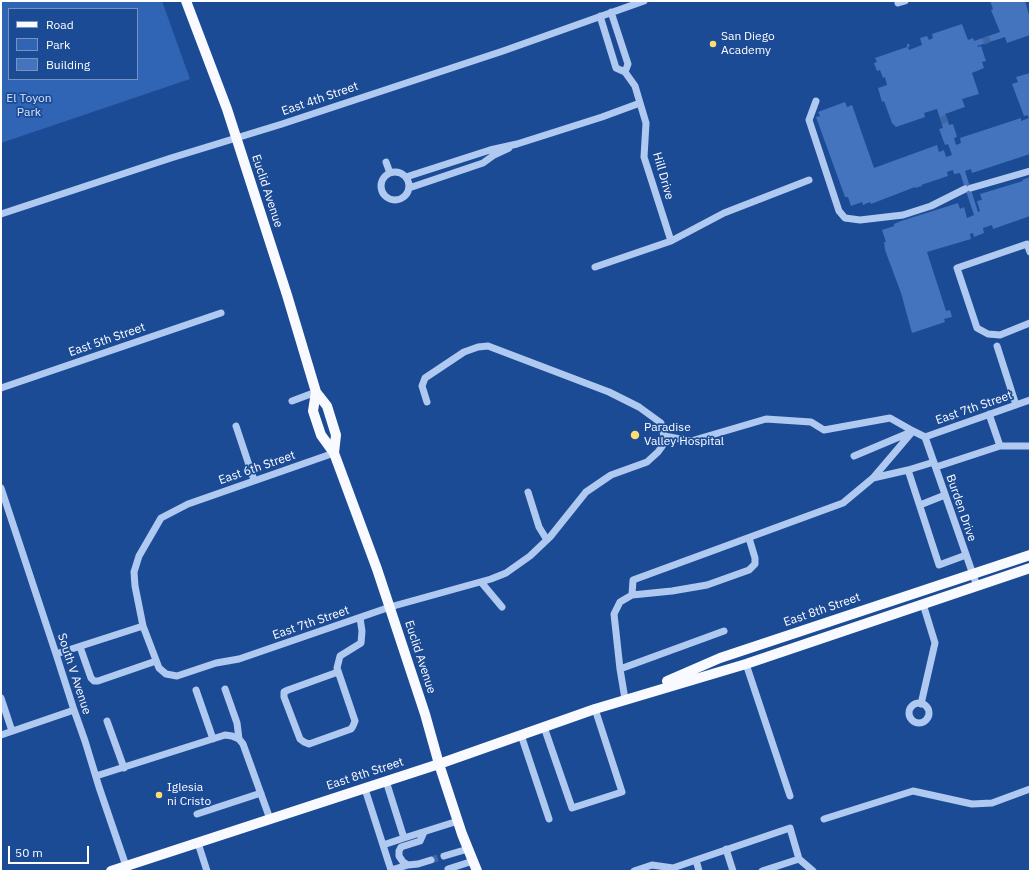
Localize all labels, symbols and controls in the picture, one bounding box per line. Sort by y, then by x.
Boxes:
legend [8,8,138,80]
text: Road [46,17,74,32]
place label: San Diego Academy [721,30,775,58]
text: Park [46,37,70,52]
marker: San Diego Academy [708,39,718,49]
text: Building [46,57,90,72]
street label: East 4th Street [280,79,360,119]
park label: El Toyon Park [6,92,52,120]
street label: Hill Drive [649,151,677,201]
street label: Euclid Avenue [248,153,286,229]
street label: East 5th Street [67,320,147,360]
street label: East 7th Street [934,388,1014,428]
place label: Paradise Valley Hospital [644,421,724,449]
marker: Paradise Valley Hospital [629,429,641,441]
street label: East 6th Street [217,448,297,488]
street label: Burden Drive [943,473,979,543]
street label: East 8th Street [782,590,862,630]
street label: East 7th Street [271,603,351,643]
street label: Euclid Avenue [401,619,439,695]
street label: South V Avenue [54,632,94,716]
street label: East 8th Street [325,755,405,793]
place label: Iglesia ni Cristo [167,781,211,809]
marker: Iglesia ni Cristo [154,790,164,800]
scale bar [10,838,91,864]
text: 50 m [15,845,43,860]

